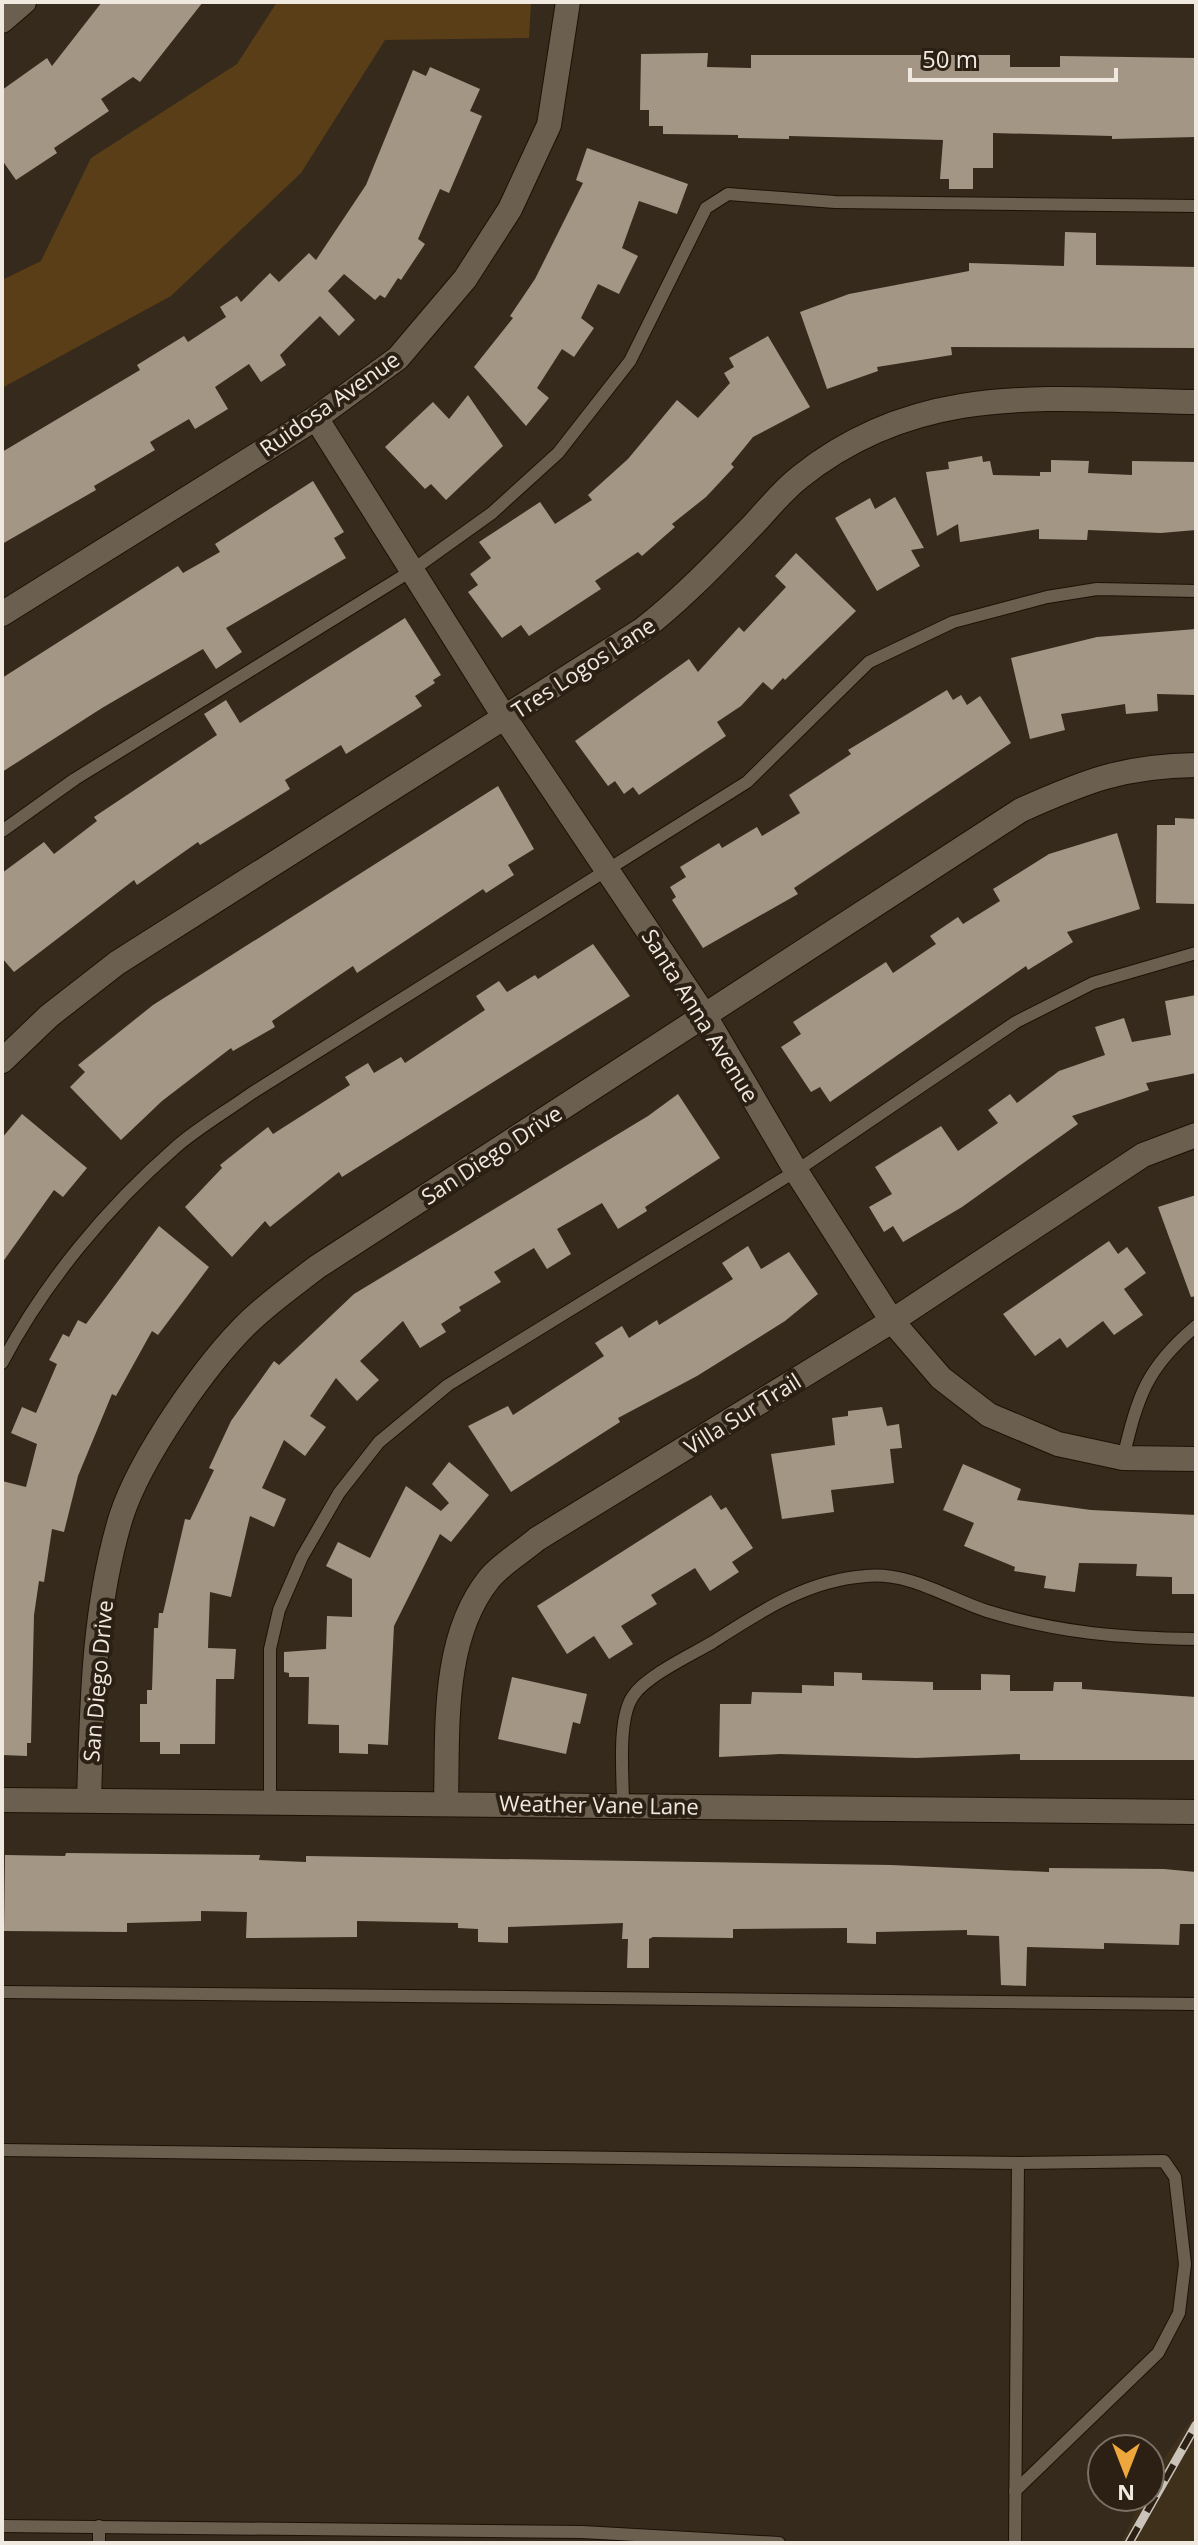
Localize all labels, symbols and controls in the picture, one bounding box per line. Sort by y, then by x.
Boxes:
scale bar [910,32,1116,82]
text: 50 m [922,42,978,75]
street label: Ruidosa Avenue [253,344,405,462]
street label: Tres Logos Lane [506,609,660,725]
street label: Santa Anna Avenue [636,923,766,1107]
street label: San Diego Drive [415,1097,567,1211]
street label: Villa Sur Trail [678,1365,806,1461]
street label: San Diego Drive [75,1599,119,1763]
street label: Weather Vane Lane [499,1787,699,1821]
north arrow [1086,2433,1166,2513]
text: N [1117,2479,1135,2509]

